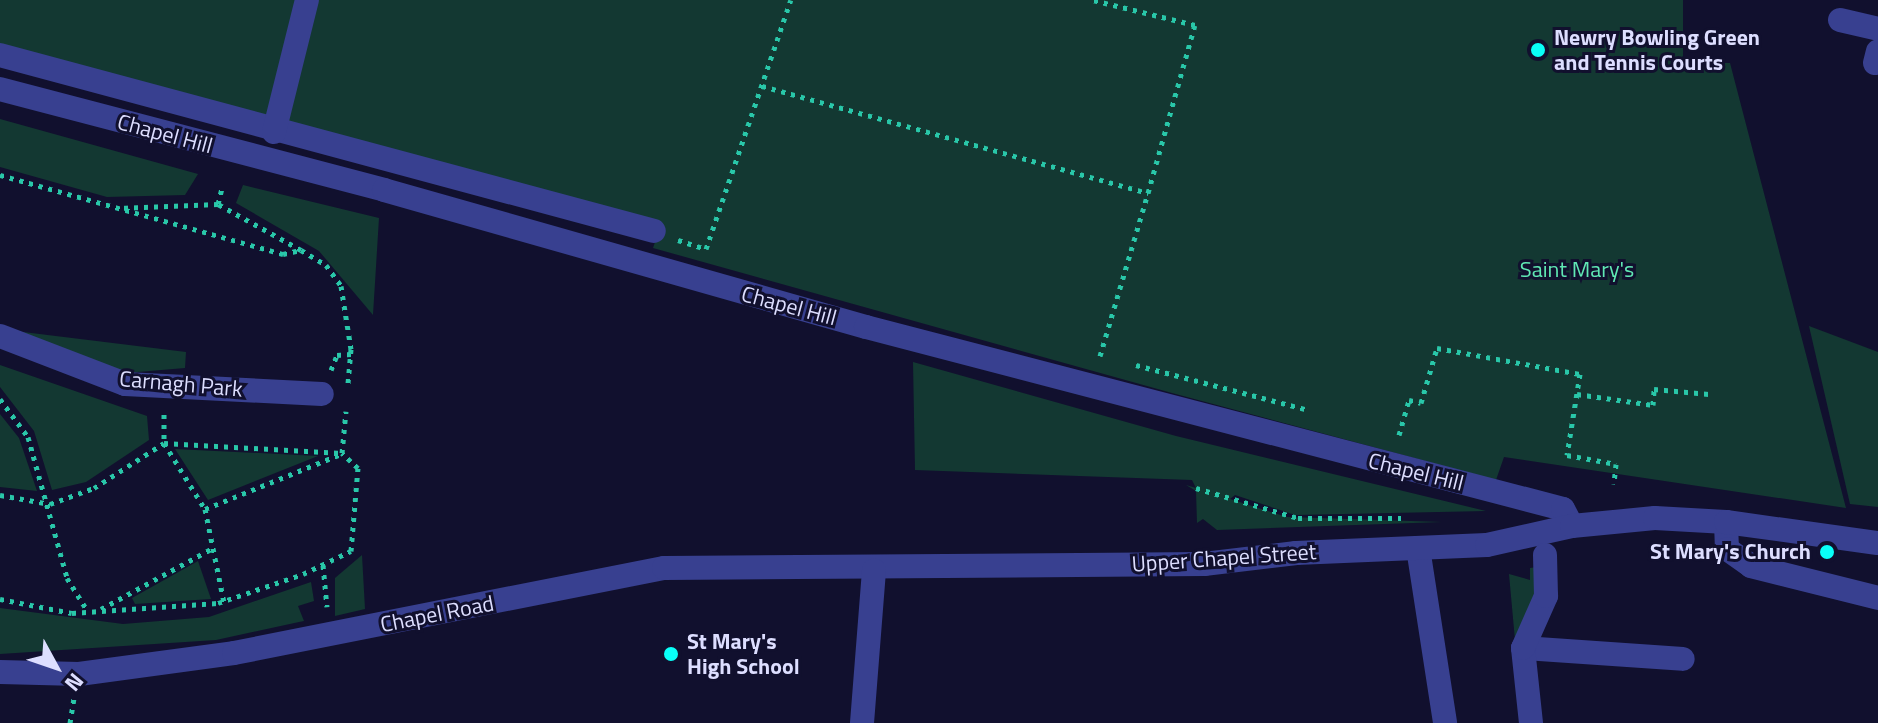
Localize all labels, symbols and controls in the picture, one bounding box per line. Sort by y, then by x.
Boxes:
place label: Newry Bowling Green and Tennis Courts [1554,24,1760,76]
marker: Newry Bowling Green and Tennis Courts [1529,41,1547,59]
street label: Chapel Hill [115,109,215,159]
park label: Saint Mary's [1520,257,1634,283]
street label: Chapel Hill [739,281,839,331]
street label: Carnagh Park [118,365,244,403]
street label: Chapel Hill [1366,447,1466,497]
street label: Upper Chapel Street [1131,538,1317,578]
place label: St Mary's Church [1650,539,1811,565]
marker: St Mary's Church [1818,543,1836,561]
street label: Chapel Road [378,590,496,638]
north arrow [16,627,96,707]
place label: St Mary's High School [687,628,800,680]
marker: St Mary's High School [662,645,680,663]
text: N [56,666,92,699]

